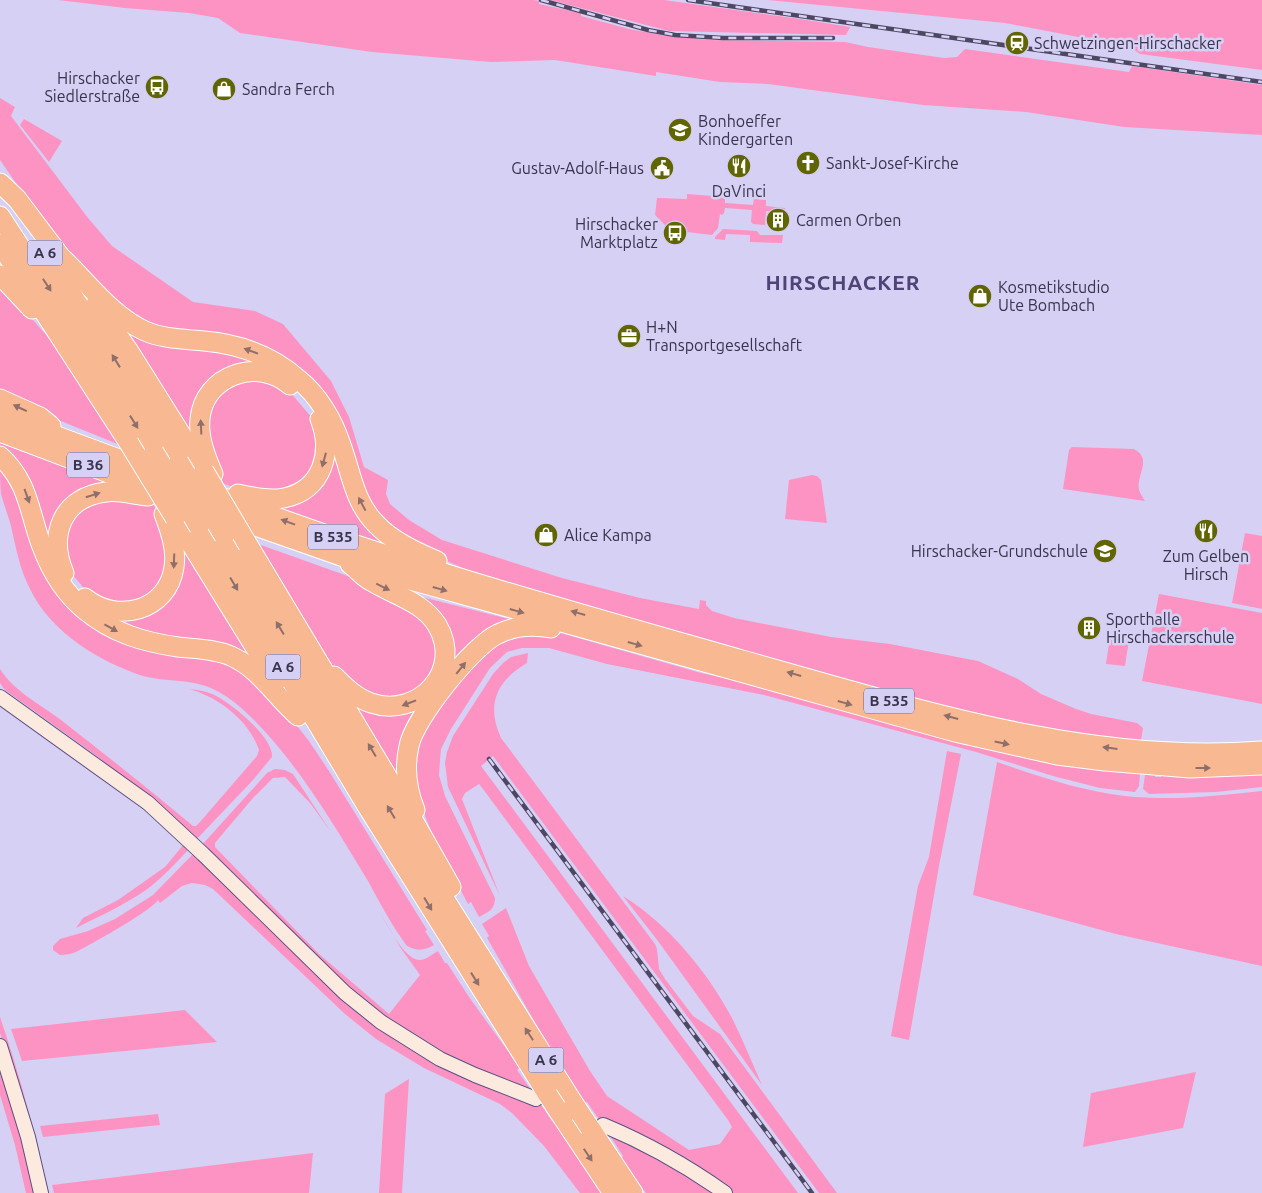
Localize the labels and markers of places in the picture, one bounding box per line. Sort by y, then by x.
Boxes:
station icon: Schwetzingen-Hirschacker [1004,30,1030,56]
place label: Schwetzingen-Hirschacker [1034,34,1222,52]
place label: Hirschacker Siedlerstraße [44,69,140,105]
bus stop icon: Hirschacker Siedlerstraße [144,74,170,100]
shop icon: Sandra Ferch [211,76,237,102]
place label: Sandra Ferch [242,80,335,98]
place label: Bonhoeffer Kindergarten [698,112,793,148]
school or university icon: Bonhoeffer Kindergarten [667,117,693,143]
church icon: Sankt-Josef-Kirche [795,150,821,176]
restaurant icon: DaVinci [726,153,752,179]
place label: Sankt-Josef-Kirche [826,154,959,172]
public building icon: Gustav-Adolf-Haus [649,155,675,181]
place label: Gustav-Adolf-Haus [511,159,644,177]
place label: DaVinci [712,182,766,200]
building icon: Carmen Orben [765,207,791,233]
place label: Carmen Orben [796,211,901,229]
place label: Hirschacker Marktplatz [575,215,658,251]
bus stop icon: Hirschacker Marktplatz [662,220,688,246]
place label: Kosmetikstudio Ute Bombach [998,278,1110,314]
shop icon: Kosmetikstudio Ute Bombach [967,283,993,309]
place label: H+N Transportgesellschaft [646,318,803,354]
office icon: H+N Transportgesellschaft [616,323,642,349]
restaurant icon: Zum Gelben Hirsch [1193,518,1219,544]
shop icon: Alice Kampa [533,522,559,548]
place label: Alice Kampa [564,526,652,544]
school or university icon: Hirschacker-Grundschule [1092,538,1118,564]
place label: Hirschacker-Grundschule [911,542,1088,560]
place label: Zum Gelben Hirsch [1163,547,1249,583]
place label: Sporthalle Hirschackerschule [1106,610,1235,646]
building icon: Sporthalle Hirschackerschule [1076,615,1102,641]

